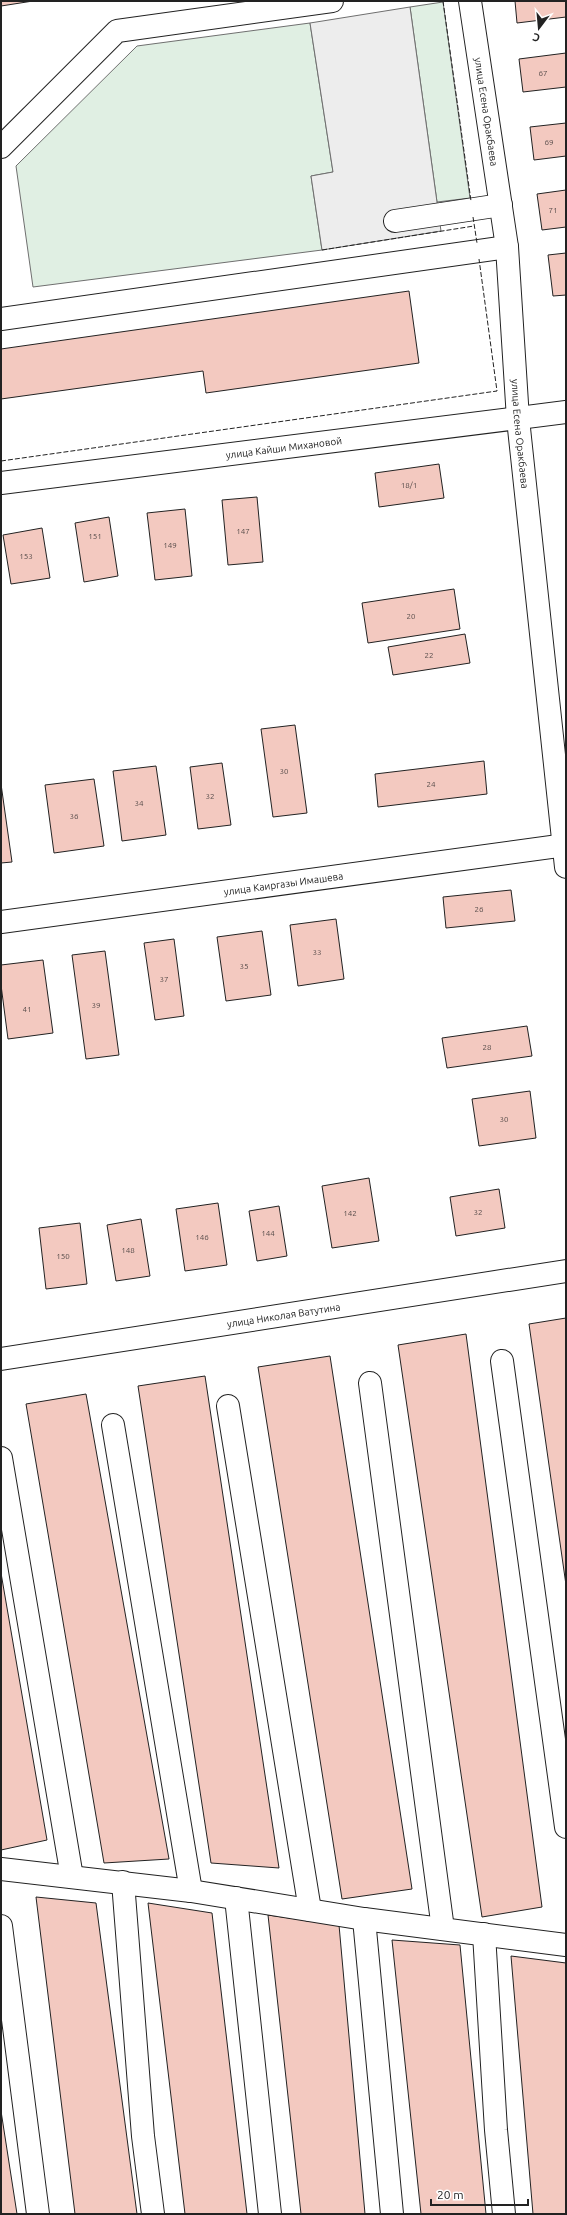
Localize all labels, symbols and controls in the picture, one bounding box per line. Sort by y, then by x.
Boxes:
north arrow [519,8,559,48]
text: С [531,31,541,44]
street label: улица Есена Оракбаева [473,57,500,167]
house number: 67 [538,69,548,78]
house number: 69 [544,138,554,147]
house number: 71 [548,206,558,215]
street label: улица Есена Оракбаева [510,379,531,489]
street label: улица Кайши Михановой [225,435,343,460]
house number: 18/1 [401,481,417,490]
house number: 147 [236,527,250,536]
house number: 151 [88,532,102,541]
house number: 149 [163,541,177,550]
house number: 153 [19,552,33,561]
house number: 20 [406,612,416,621]
house number: 22 [424,651,434,660]
house number: 30 [279,767,289,776]
house number: 24 [426,780,436,789]
house number: 32 [205,792,215,801]
house number: 34 [134,799,144,808]
house number: 36 [69,812,79,821]
street label: улица Каиргазы Имашева [223,870,344,897]
house number: 26 [474,905,484,914]
house number: 33 [312,948,322,957]
house number: 35 [239,962,249,971]
house number: 37 [159,975,169,984]
house number: 39 [91,1001,101,1010]
house number: 41 [22,1005,32,1014]
house number: 28 [482,1043,492,1052]
house number: 30 [499,1115,509,1124]
house number: 32 [473,1208,483,1217]
house number: 142 [343,1209,357,1218]
house number: 144 [261,1229,275,1238]
house number: 146 [195,1233,209,1242]
house number: 148 [121,1246,135,1255]
house number: 150 [56,1252,70,1261]
street label: улица Николая Ватутина [226,1301,341,1329]
scale bar [431,2181,528,2207]
text: 20 m [437,2188,464,2201]

